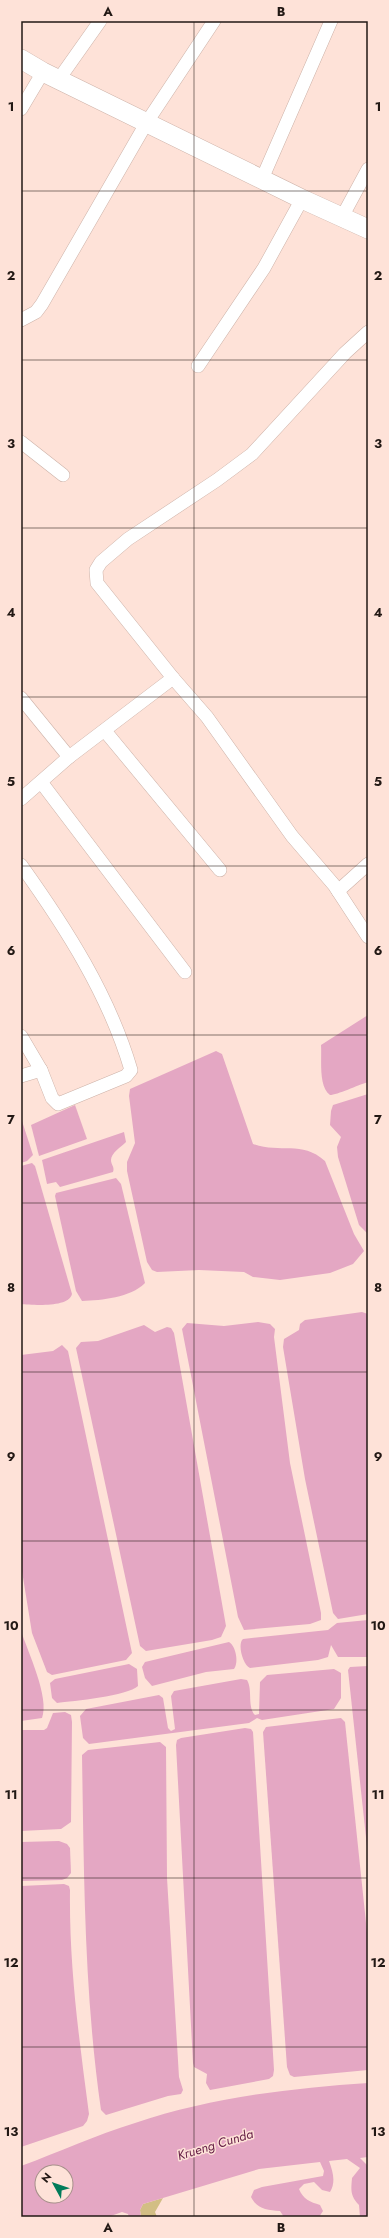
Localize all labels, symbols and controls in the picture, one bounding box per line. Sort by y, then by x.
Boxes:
text: A [102,2,113,21]
text: B [277,2,286,21]
text: 1 [8,97,14,116]
text: 1 [375,97,381,116]
text: 2 [7,266,15,285]
text: 2 [374,266,382,285]
text: 3 [7,434,15,453]
text: 3 [374,434,382,453]
text: 4 [6,603,16,622]
text: 4 [373,603,383,622]
text: 5 [7,772,15,791]
text: 5 [374,772,382,791]
text: 6 [7,941,16,960]
text: 6 [374,941,383,960]
text: 7 [7,1110,15,1129]
text: 7 [374,1110,382,1129]
text: 8 [7,1278,15,1297]
text: 8 [374,1278,382,1297]
text: 9 [7,1447,16,1466]
text: 9 [374,1447,383,1466]
text: 10 [3,1616,19,1635]
text: 10 [370,1616,386,1635]
text: 11 [4,1785,18,1804]
text: 11 [371,1785,385,1804]
text: 12 [3,1953,19,1972]
text: 12 [370,1953,386,1972]
text: 13 [4,2122,18,2141]
text: 13 [371,2122,385,2141]
water label: Krueng Cunda [175,2124,255,2165]
north arrow [34,2164,74,2204]
text: N [37,2169,55,2186]
text: A [102,2218,113,2237]
text: B [277,2218,286,2237]

